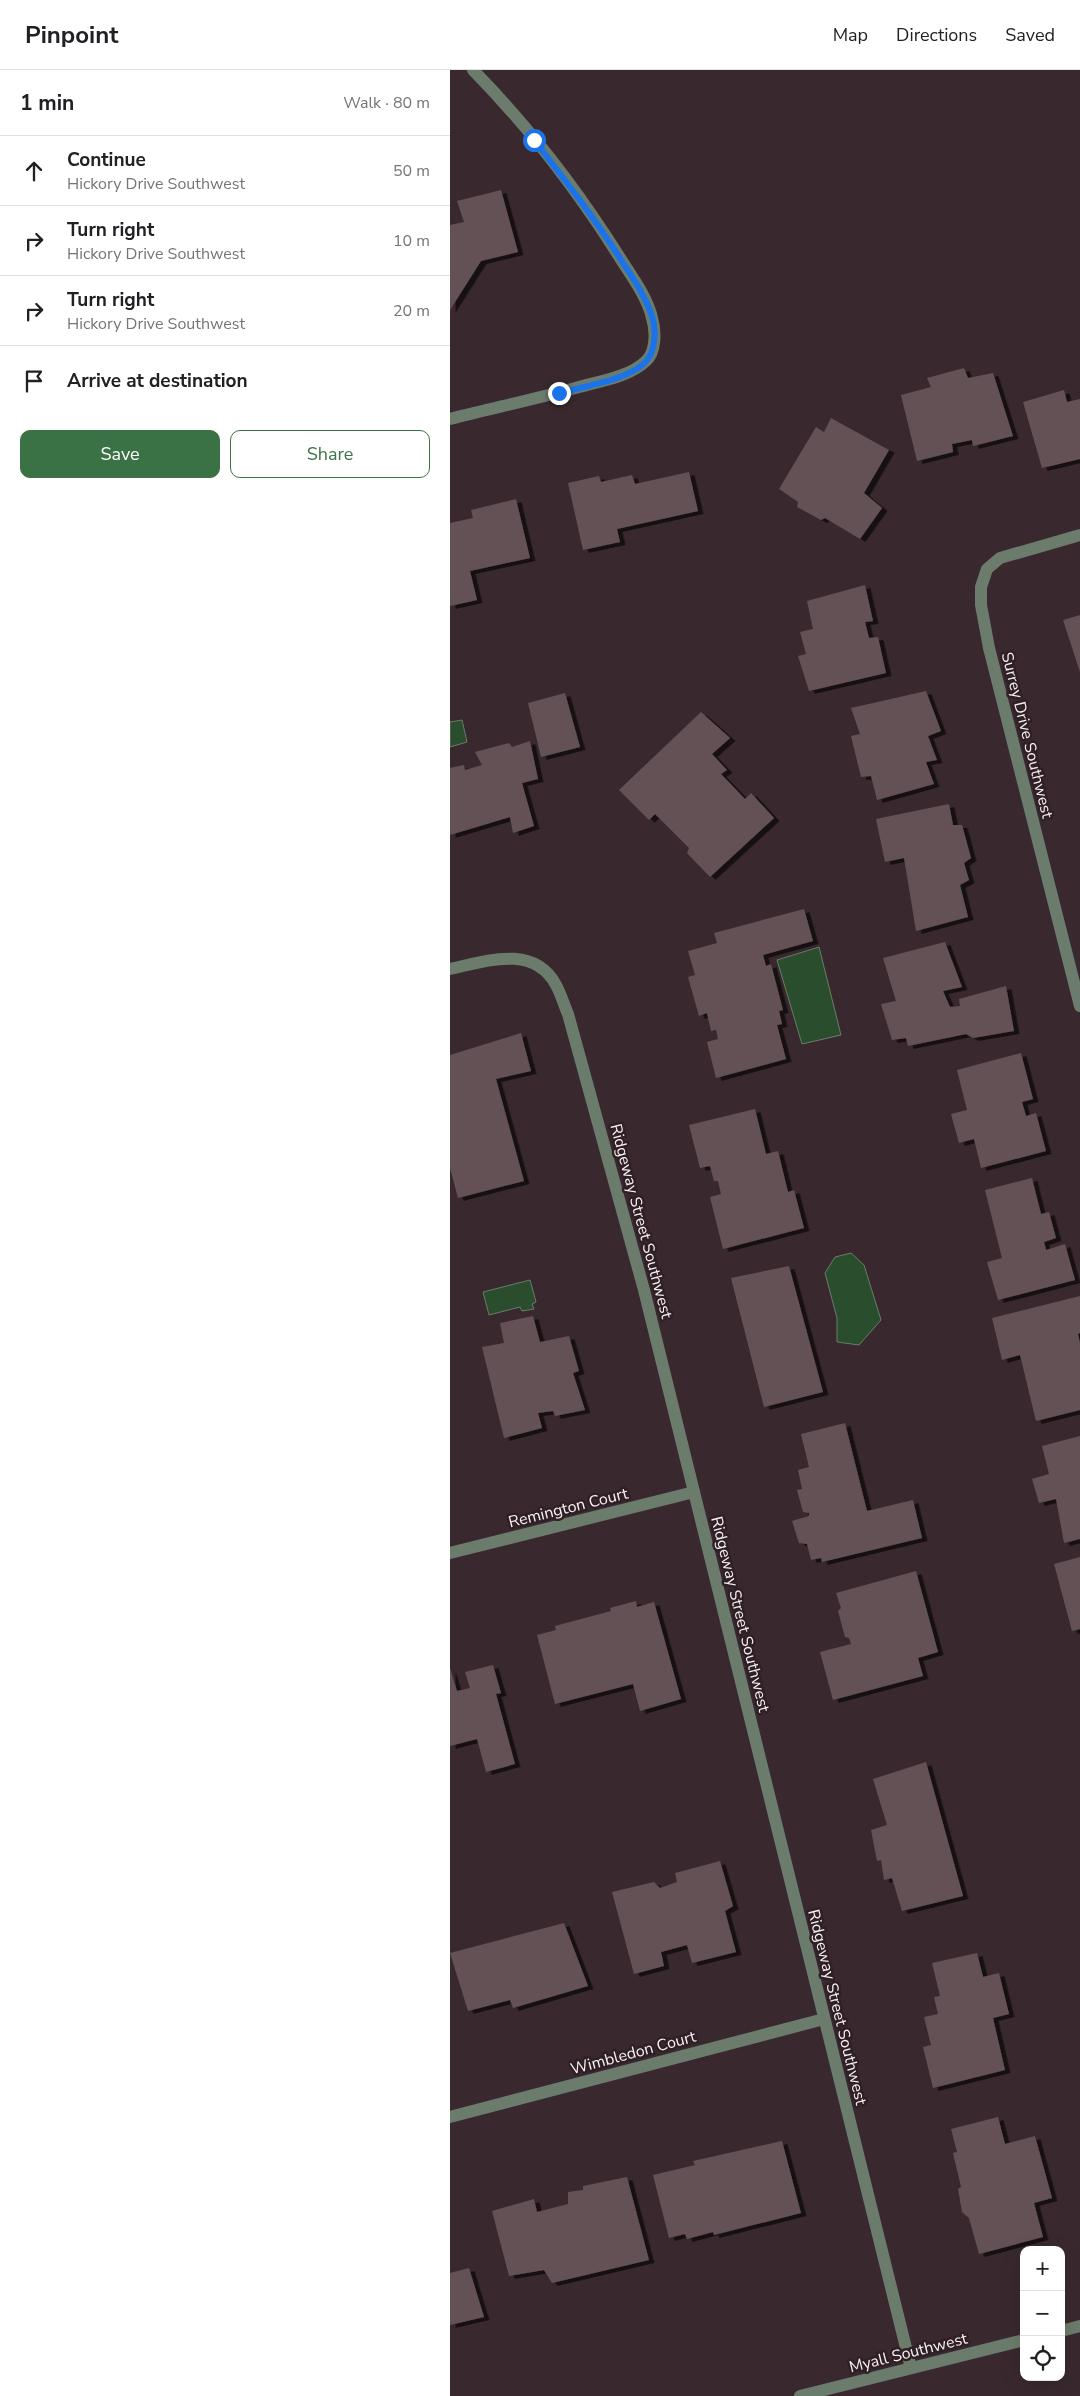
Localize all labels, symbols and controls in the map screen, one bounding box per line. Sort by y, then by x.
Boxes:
text: Pinpoint [25,19,118,51]
text: Map [833,23,868,47]
text: Directions [896,23,977,47]
text: Saved [1005,23,1055,47]
text: 1 min [20,89,74,117]
text: Walk · 80 m [343,92,430,114]
route start [523,129,546,152]
text: Continue [67,147,146,173]
icon: ahead [20,157,48,185]
text: 50 m [393,160,430,182]
text: Hickory Drive Southwest [67,173,245,195]
text: Turn right [67,217,154,243]
icon: right [20,227,48,255]
text: 10 m [393,230,430,252]
text: Hickory Drive Southwest [67,243,245,265]
text: Turn right [67,287,154,313]
icon: right [20,297,48,325]
text: 20 m [393,300,430,322]
text: Hickory Drive Southwest [67,313,245,335]
icon: arrive [20,367,48,395]
text: Arrive at destination [67,368,248,394]
route end [548,382,571,405]
button: Save [20,430,220,478]
button: Share [230,430,430,478]
street label: Surrey Drive Southwest [996,650,1058,821]
street label: Ridgeway Street Southwest [604,1121,678,1321]
street label: Remington Court [506,1482,631,1533]
street label: Ridgeway Street Southwest [705,1514,775,1715]
street label: Ridgeway Street Southwest [802,1907,872,2108]
street label: Wimbledon Court [568,2026,699,2080]
map controls [1020,2246,1065,2381]
button: + [1020,2246,1065,2291]
button: − [1020,2291,1065,2336]
street label: Myall Southwest [847,2328,970,2378]
button: locate [1020,2336,1065,2381]

